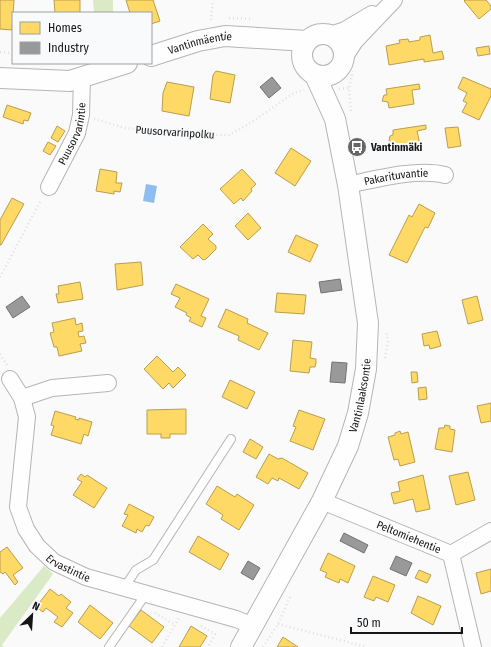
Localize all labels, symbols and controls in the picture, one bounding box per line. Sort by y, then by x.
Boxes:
legend [12,12,152,64]
text: Homes [48,21,82,35]
street label: Vantinmäentie [167,30,232,57]
text: Industry [48,41,89,55]
street label: Puusorvarintie [56,102,88,167]
street label: Puusorvarinpolku [135,123,215,142]
bus stop icon: Vantinmäki [346,136,368,158]
place label: Vantinmäki [370,141,423,154]
street label: Pakarituvantie [363,167,428,188]
street label: Vantinlaaksontie [346,358,373,434]
street label: Peltomiehentie [375,518,443,556]
street label: Ervastintie [43,552,91,585]
north arrow [12,595,52,635]
text: N [30,599,42,614]
scale bar [351,609,462,635]
text: 50 m [357,616,381,630]

